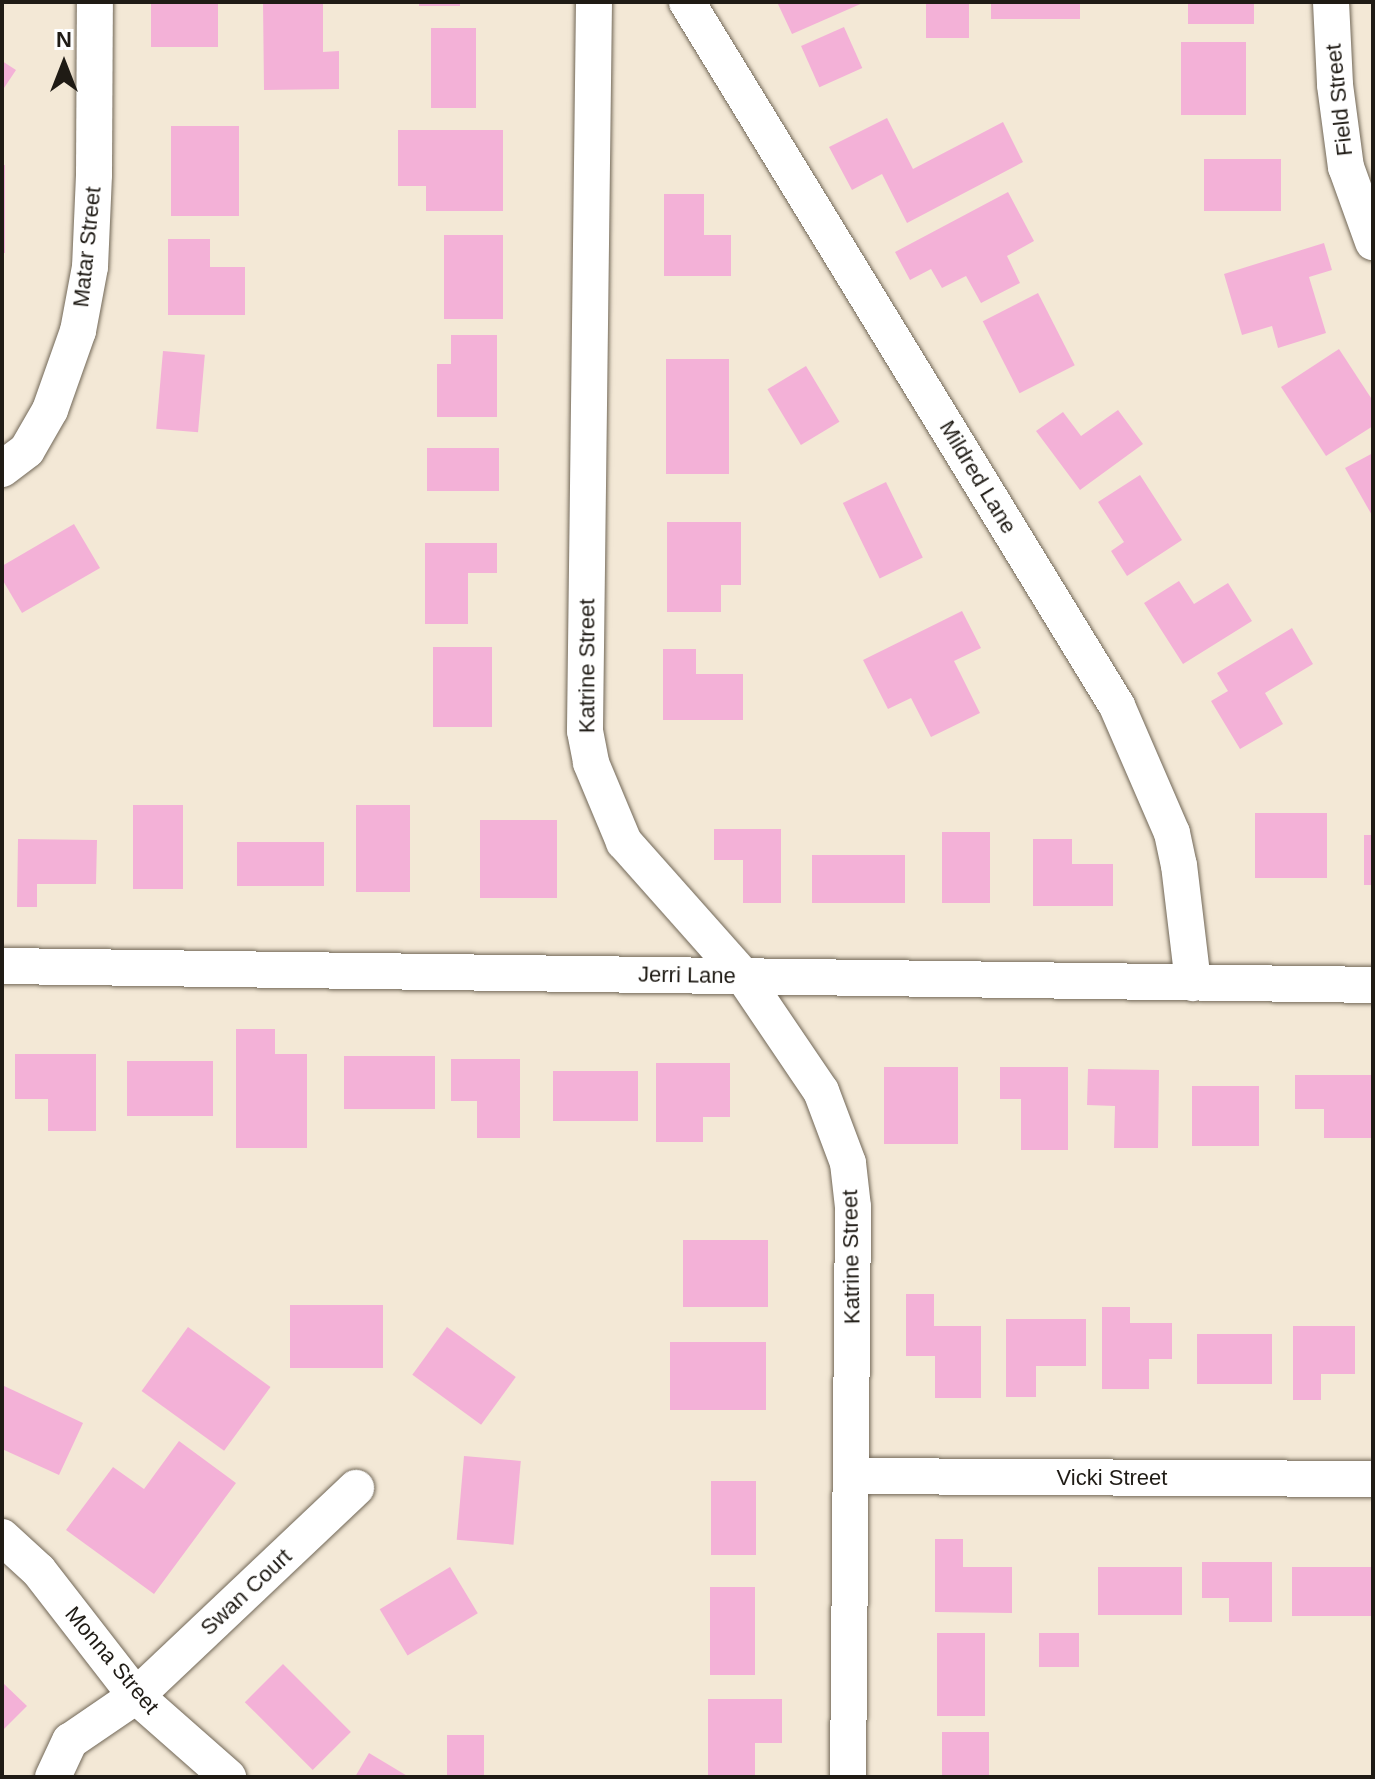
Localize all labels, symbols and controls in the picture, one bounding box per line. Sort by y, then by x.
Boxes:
north arrow [24,24,104,104]
text: N [56,27,72,52]
street label: Field Street [1320,43,1358,157]
street label: Matar Street [68,185,106,309]
street label: Mildred Lane [934,416,1022,538]
street label: Katrine Street [574,599,600,733]
street label: Jerri Lane [638,961,736,989]
street label: Katrine Street [837,1190,865,1324]
street label: Vicki Street [1057,1465,1167,1491]
street label: Swan Court [195,1543,297,1641]
street label: Monna Street [59,1601,165,1719]

